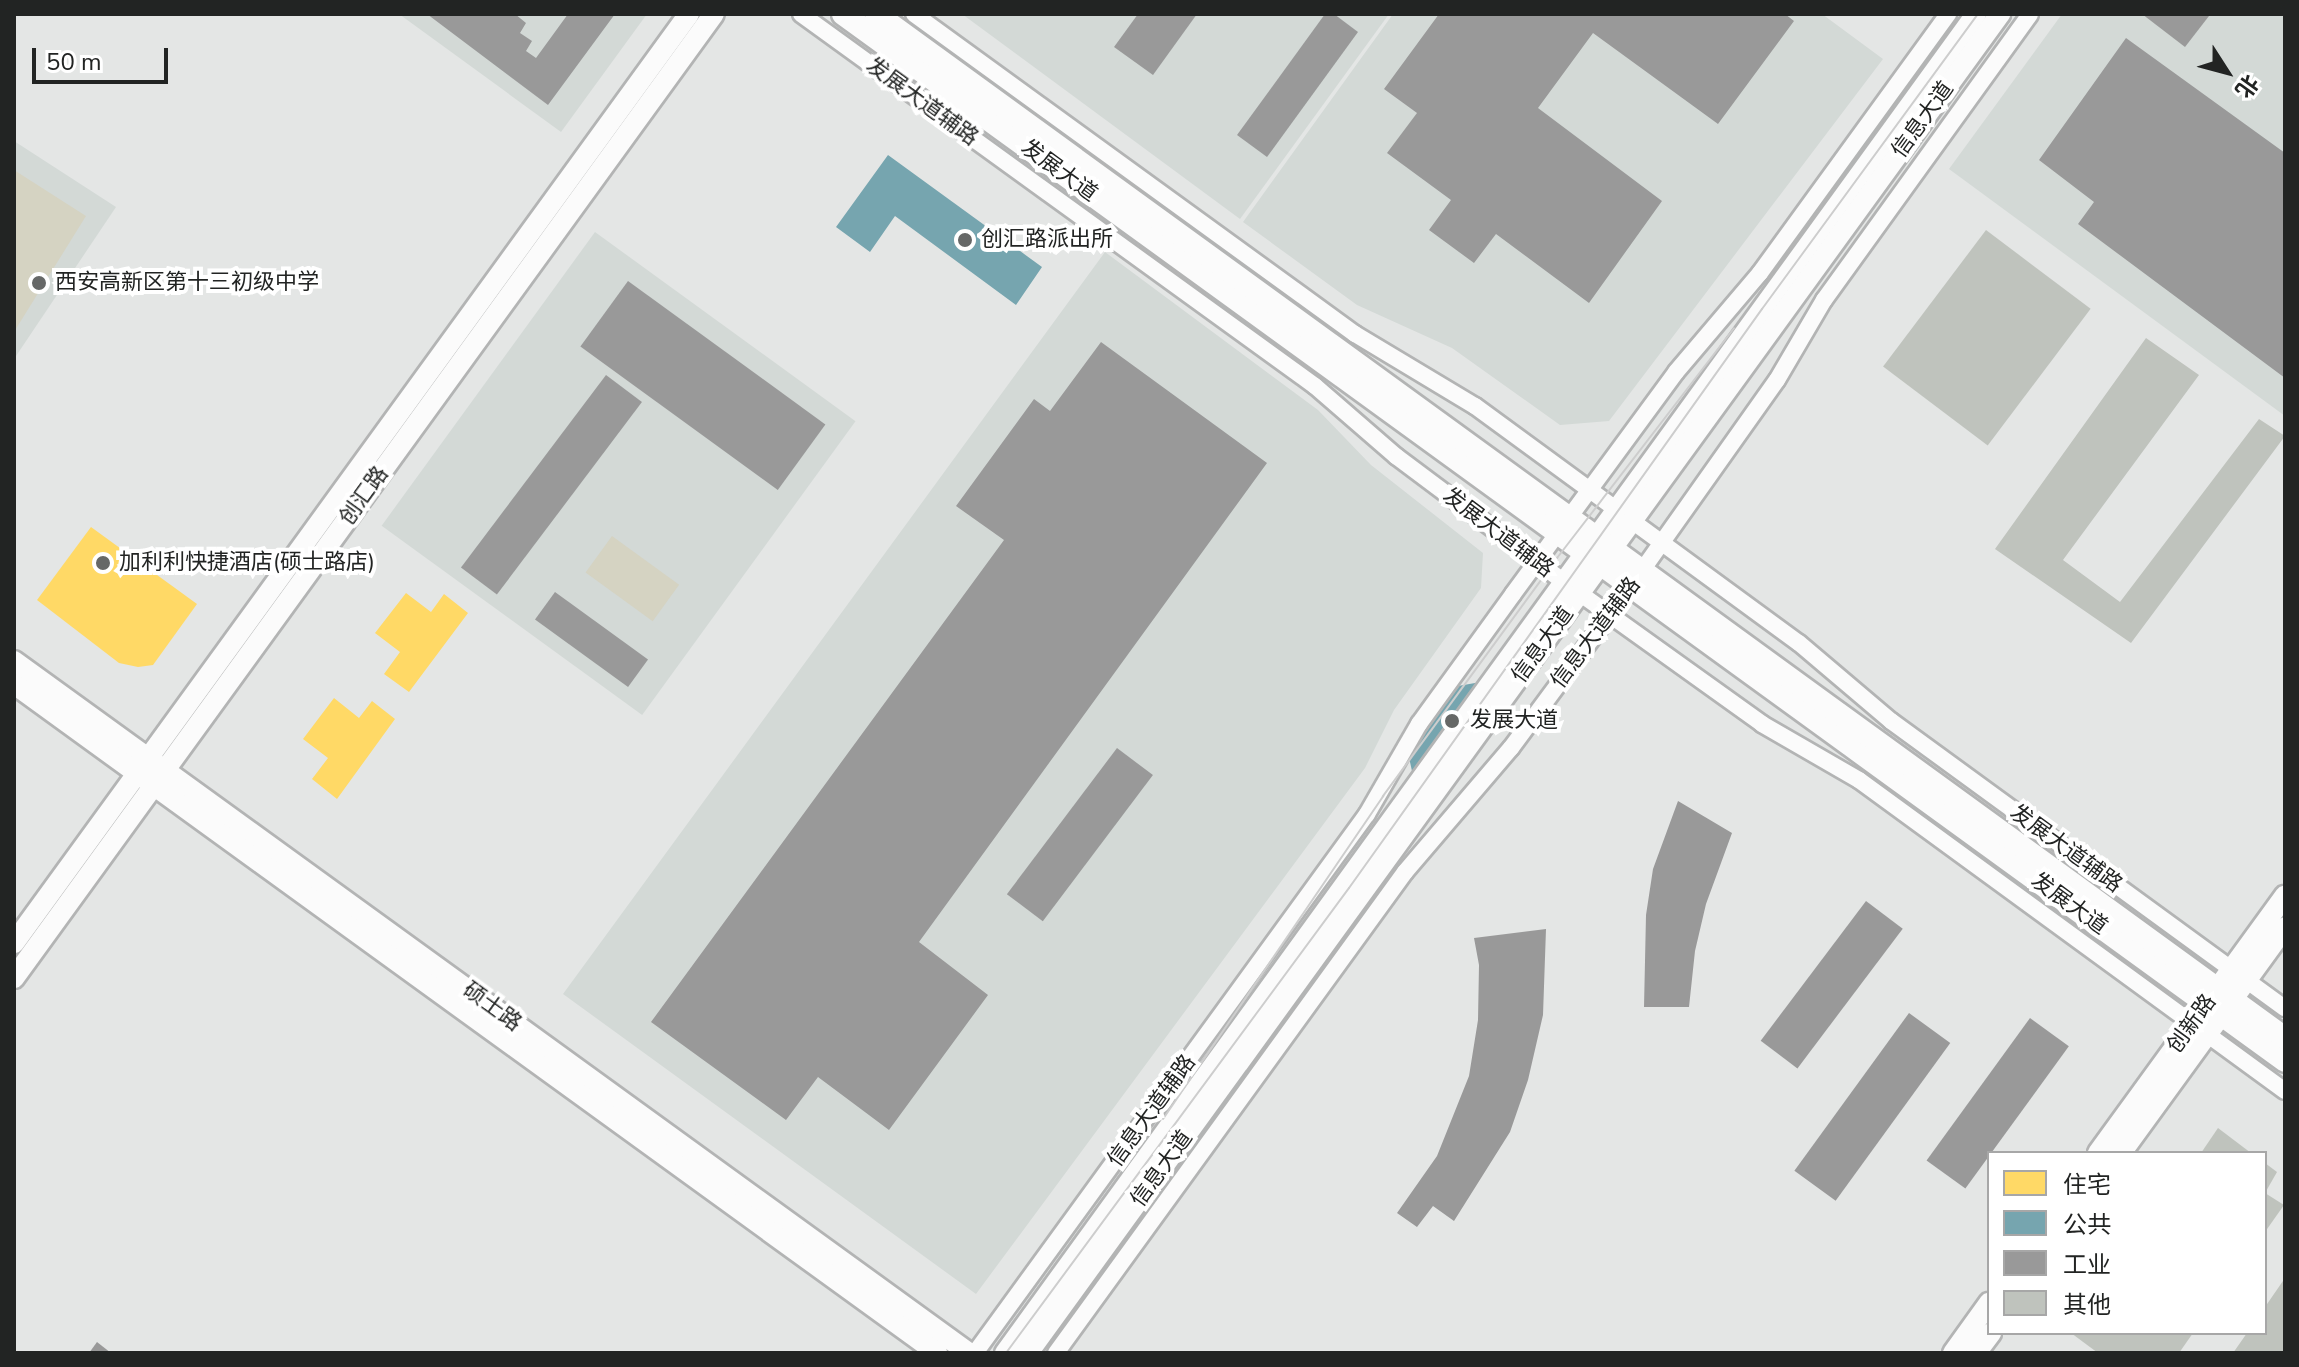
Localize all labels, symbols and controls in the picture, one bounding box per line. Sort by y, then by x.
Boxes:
scale bar [36,32,172,82]
north arrow [2187,32,2267,112]
text: 50 m [46,46,102,78]
street label: 发展大道辅路 [861,53,983,151]
text: 北 [2228,68,2265,104]
street label: 信息大道 [1886,77,1960,163]
street label: 发展大道 [1016,134,1102,208]
place label: 创汇路派出所 [981,227,1113,253]
marker: 创汇路派出所 [956,231,974,249]
place label: 西安高新区第十三初级中学 [55,270,319,296]
marker: 西安高新区第十三初级中学 [30,274,48,292]
street label: 创汇路 [334,462,394,530]
street label: 发展大道辅路 [1437,483,1559,583]
place label: 加利利快捷酒店(硕士路店) [119,550,375,576]
marker: 加利利快捷酒店(硕士路店) [94,554,112,572]
street label: 信息大道辅路 [1546,572,1646,694]
street label: 信息大道 [1506,602,1580,688]
place label: 发展大道 [1470,708,1558,734]
marker: 发展大道 [1441,710,1463,732]
street label: 发展大道辅路 [2005,800,2127,898]
street label: 发展大道 [2026,867,2112,941]
street label: 硕士路 [458,977,526,1037]
street label: 创新路 [2162,990,2222,1058]
street label: 信息大道辅路 [1103,1050,1201,1172]
street label: 信息大道 [1125,1126,1199,1212]
legend [1987,1151,2267,1335]
text: 住宅 [2063,1169,2111,1201]
text: 公共 [2063,1209,2111,1241]
text: 工业 [2063,1249,2111,1281]
text: 其他 [2063,1289,2111,1321]

